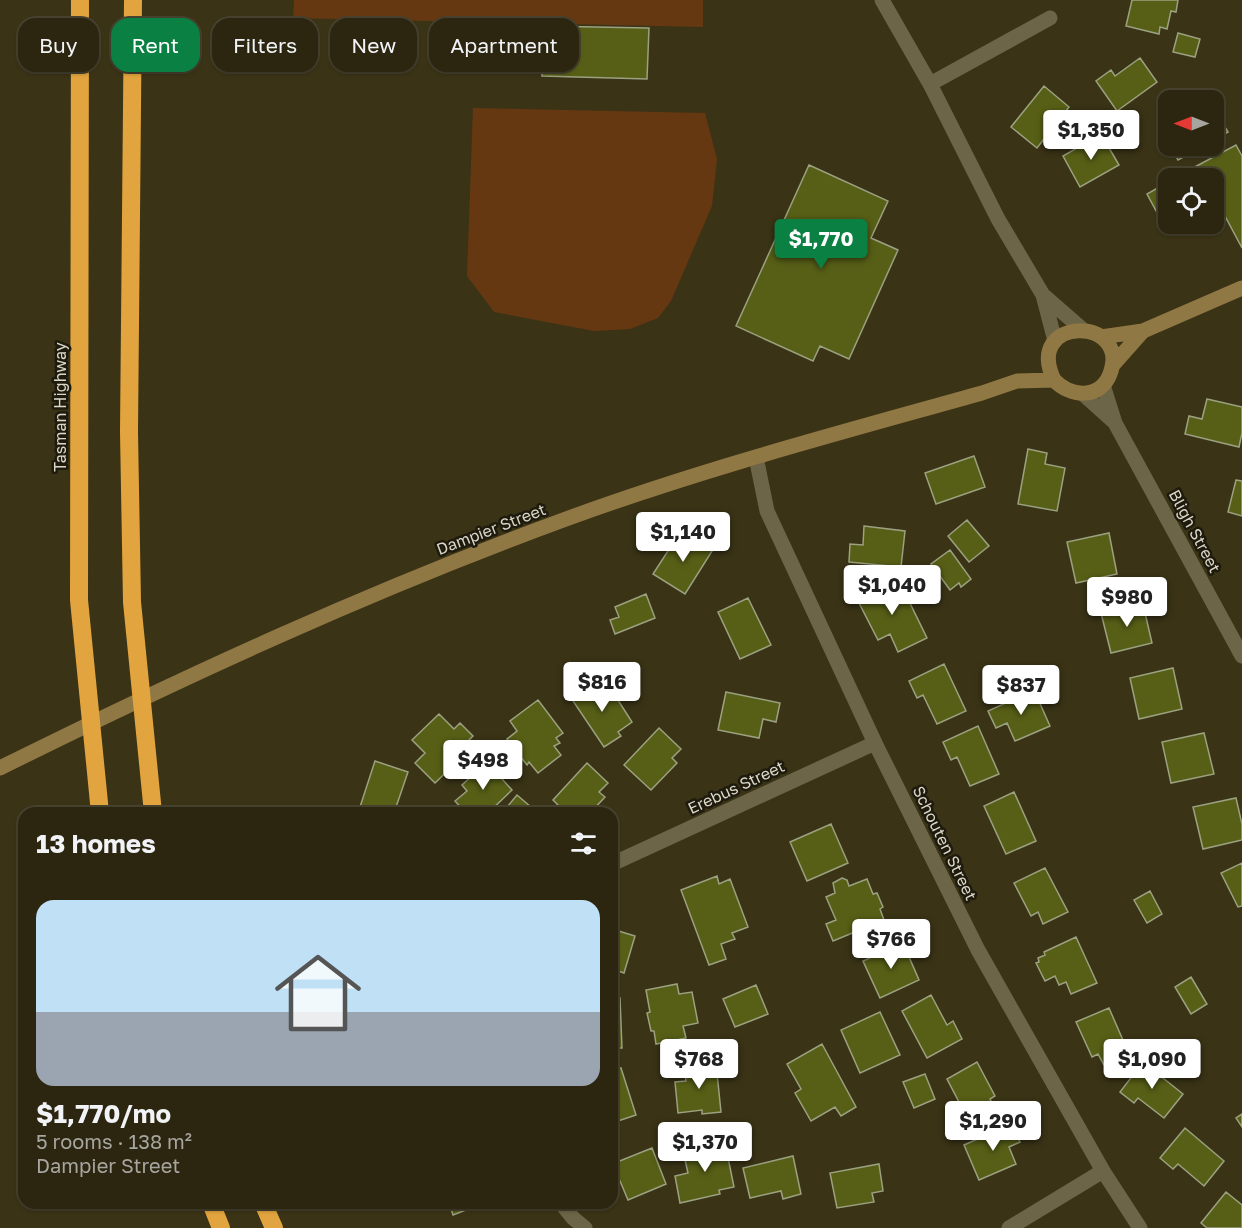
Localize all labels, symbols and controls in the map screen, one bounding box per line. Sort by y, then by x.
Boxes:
chip: Buy [18,18,99,72]
chip: Rent [111,18,200,72]
chip: Filters [212,18,318,72]
chip: New [330,18,417,72]
chip: Apartment [429,18,579,72]
north arrow [1158,90,1224,156]
map controls [1158,90,1224,234]
pin: $1,350 [1042,110,1140,161]
text: $1,350 [1057,117,1125,141]
button: locate [1158,168,1224,234]
pin: $1,770 [772,219,870,270]
text: $1,770 [789,226,853,250]
street label: Tasman Highway [50,342,70,472]
street label: Bligh Street [1165,486,1225,576]
street label: Dampier Street [434,499,548,559]
pin: $1,140 [634,512,732,563]
text: $1,140 [650,519,716,543]
pin: $1,040 [843,565,941,616]
text: $1,040 [858,572,926,596]
pin: $980 [1091,577,1163,628]
text: $980 [1101,584,1153,608]
pin: $816 [566,662,638,713]
pin: $837 [985,665,1057,716]
text: $816 [577,669,627,693]
text: $837 [996,672,1046,696]
pin: $498 [447,740,519,791]
text: $498 [457,747,509,771]
street label: Erebus Street [684,756,788,818]
street label: Schouten Street [909,782,981,904]
icon: filters [567,827,600,860]
text: 13 homes [36,828,156,859]
pin: $766 [855,919,927,970]
text: $766 [866,926,916,950]
icon: home [264,939,372,1047]
pin: $768 [663,1039,735,1090]
pin: $1,090 [1103,1039,1201,1090]
text: $768 [674,1046,724,1070]
text: $1,090 [1118,1046,1186,1070]
text: $1,770/mo [36,1098,171,1129]
pin: $1,290 [944,1101,1042,1152]
text: $1,290 [959,1108,1027,1132]
pin: $1,370 [656,1122,754,1173]
text: 5 rooms · 138 m² [36,1129,192,1153]
text: $1,370 [672,1129,738,1153]
text: Dampier Street [36,1153,180,1177]

